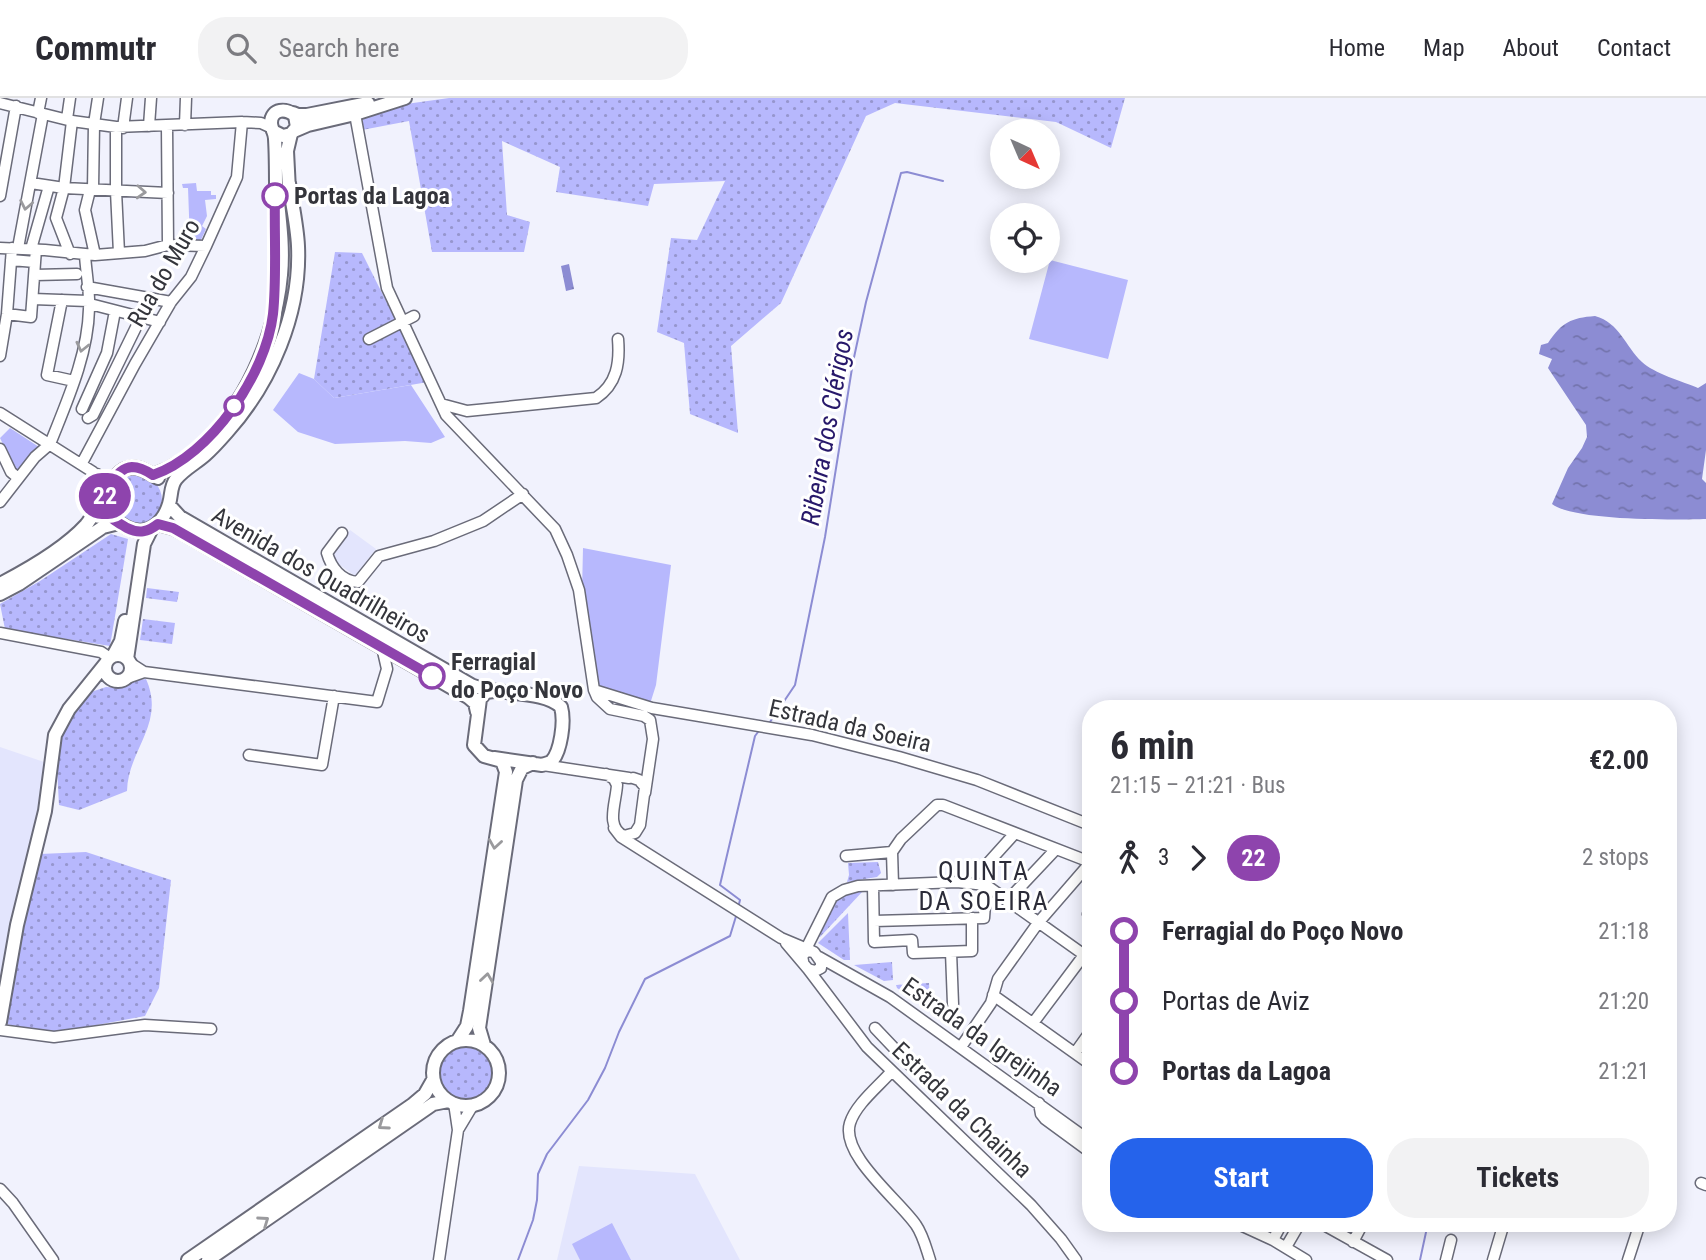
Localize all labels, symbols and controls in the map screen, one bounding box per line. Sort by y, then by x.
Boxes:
search box [198,17,688,80]
text: Commutr [35,29,156,68]
icon: search [222,29,260,67]
text: Search here [278,33,399,63]
text: Home [1329,34,1385,62]
text: Map [1423,34,1465,62]
text: About [1503,34,1559,62]
text: Contact [1597,34,1671,62]
north arrow [990,119,1060,189]
map controls [990,119,1060,273]
place label: Portas da Lagoa [294,182,450,210]
marker: Portas da Lagoa [262,183,288,209]
one-way arrow [135,184,146,199]
one-way arrow [20,199,35,211]
button: locate [990,203,1060,273]
street label: Rua do Muro [122,214,206,332]
water label: Ribeira dos Clérigos [795,326,859,528]
one-way arrow [76,340,91,352]
unlabelled marker [224,396,244,416]
line badge: 22 [74,473,136,519]
text: 22 [93,482,117,510]
street label: Avenida dos Quadrilheiros [207,501,435,649]
place label: Ferragial do Poço Novo [451,648,583,704]
marker: Ferragial do Poço Novo [419,663,445,689]
street label: Estrada da Soeira [766,694,934,758]
text: 6 min [1110,724,1194,768]
text: €2.00 [1589,745,1649,775]
text: 21:15 – 21:21 · Bus [1110,772,1286,799]
one-way arrow [488,838,503,850]
icon: walk [1110,839,1148,877]
icon: forward [1179,839,1217,877]
text: 3 [1158,844,1169,871]
text: 22 [1241,844,1266,872]
text: 2 stops [1582,844,1649,871]
district label: QUINTA DA SOEIRA [919,856,1049,916]
text: Ferragial do Poço Novo [1162,916,1403,946]
text: 21:18 [1598,918,1649,945]
one-way arrow [479,972,494,984]
street label: Estrada da Igrejinha [897,972,1067,1102]
text: Portas de Aviz [1162,986,1310,1016]
text: 21:20 [1598,988,1649,1015]
street label: Estrada da Chainha [886,1036,1038,1184]
text: Portas da Lagoa [1162,1056,1331,1086]
text: 21:21 [1598,1058,1649,1085]
one-way arrow [378,1117,391,1129]
button: Start [1110,1138,1373,1218]
button: Tickets [1387,1138,1649,1218]
one-way arrow [257,1216,270,1229]

